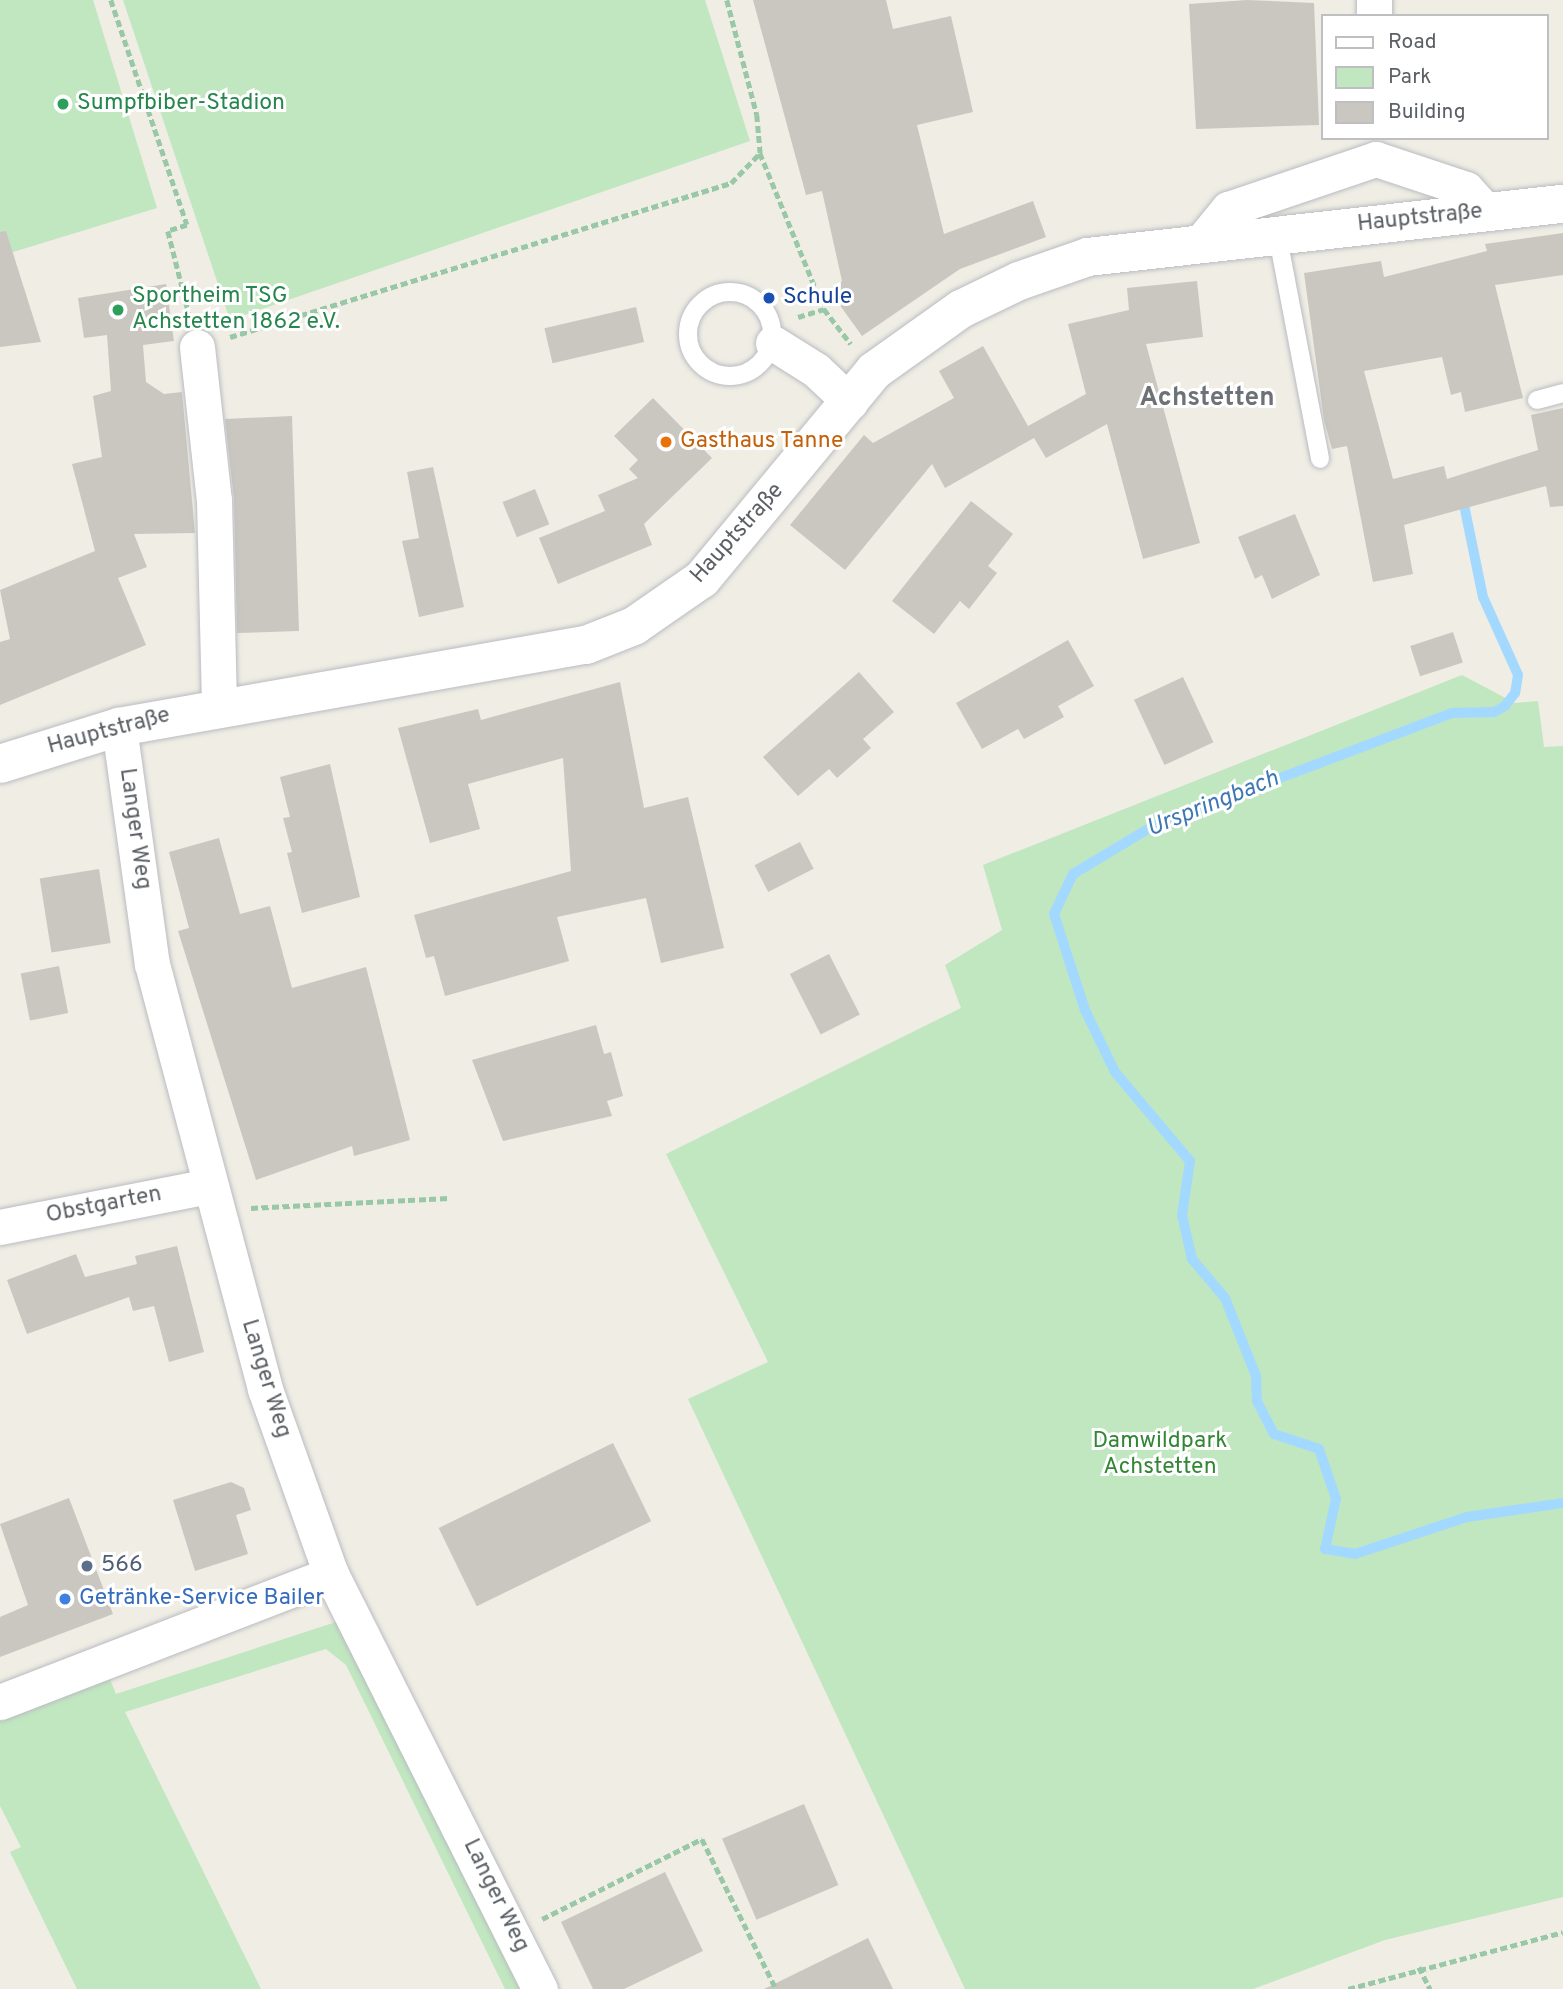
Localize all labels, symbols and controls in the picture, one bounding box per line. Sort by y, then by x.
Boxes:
legend [1322,14,1549,140]
text: Road [1388,29,1437,56]
text: Park [1388,64,1431,91]
place label: Sumpfbiber-Stadion [77,90,285,118]
marker: Sumpfbiber-Stadion [55,96,71,112]
text: Building [1388,99,1466,126]
street label: Hauptstraße [1356,199,1484,239]
place label: Sportheim TSG Achstetten 1862 e.V. [132,283,340,337]
place label: Schule [783,284,852,312]
marker: Schule [761,290,777,306]
marker: Sportheim TSG Achstetten 1862 e.V. [110,302,126,318]
district label: Achstetten [1139,383,1275,415]
place label: Gasthaus Tanne [680,428,844,456]
marker: Gasthaus Tanne [658,434,674,450]
street label: Hauptstraße [686,478,790,590]
street label: Hauptstraße [45,702,173,762]
water label: Urspringbach [1143,765,1283,845]
street label: Langer Weg [112,766,156,892]
street label: Obstgarten [44,1181,164,1231]
street label: Langer Weg [234,1316,296,1442]
park label: Damwildpark Achstetten [1093,1428,1227,1482]
place label: 566 [101,1552,143,1580]
marker: 566 [79,1558,95,1574]
place label: Getränke-Service Bailer [79,1585,324,1613]
marker: Getränke-Service Bailer [57,1591,73,1607]
street label: Langer Weg [456,1835,534,1957]

